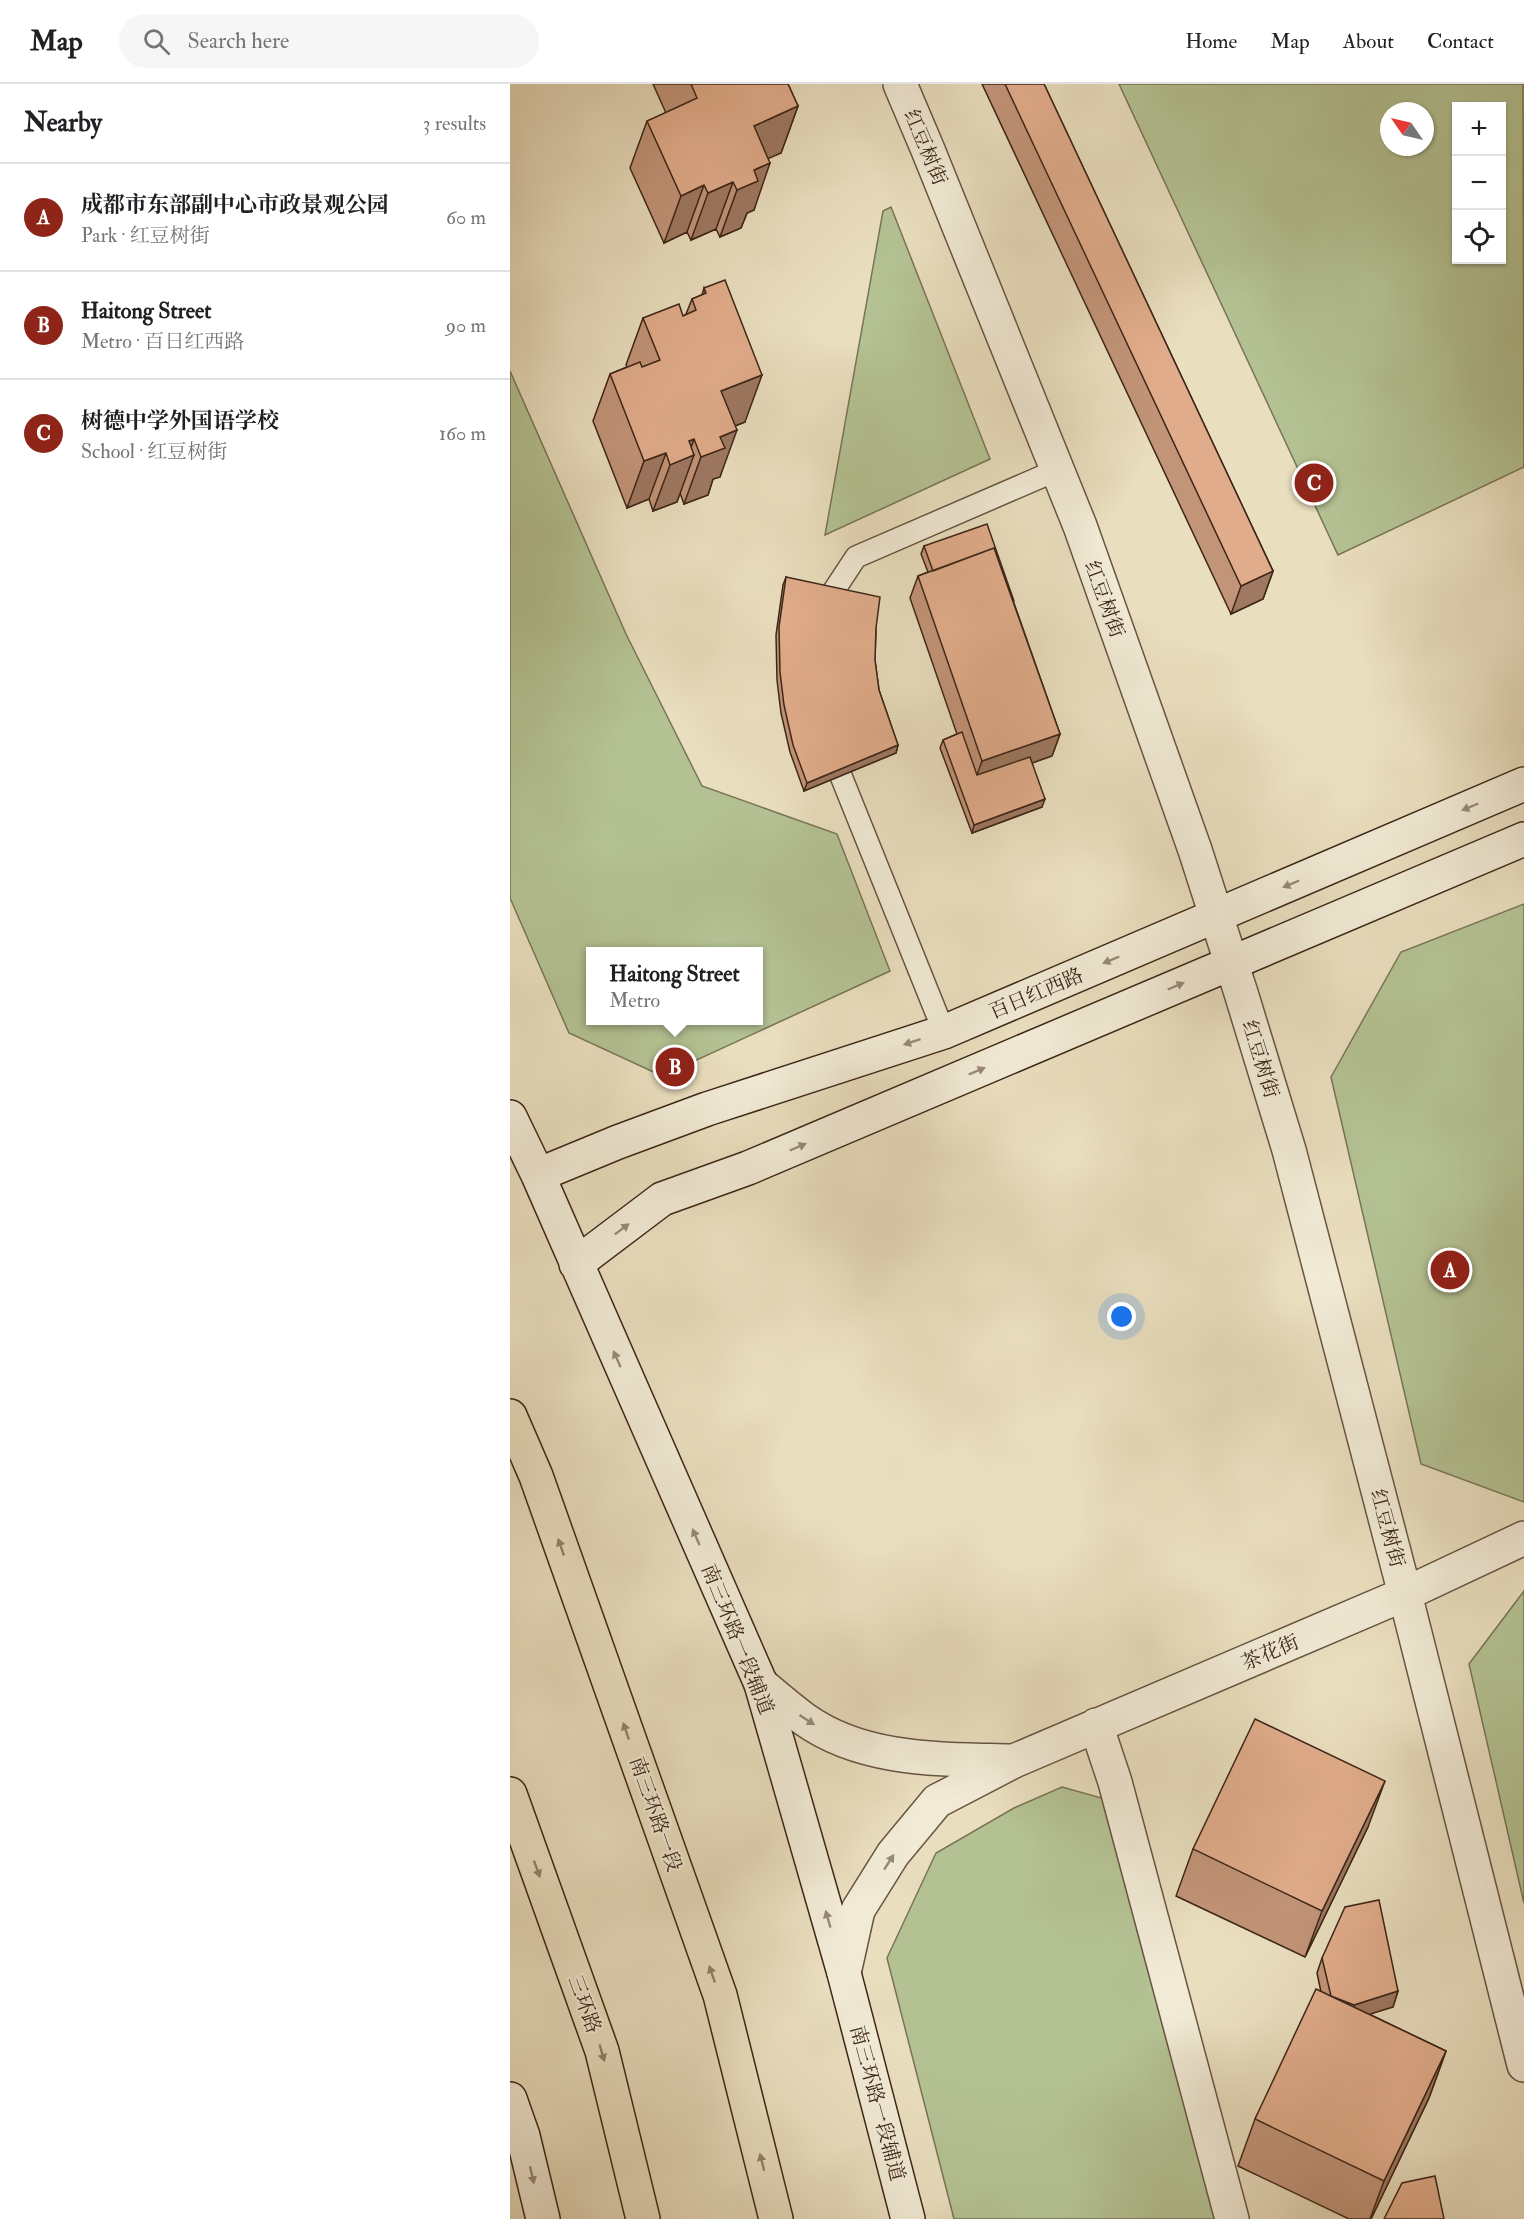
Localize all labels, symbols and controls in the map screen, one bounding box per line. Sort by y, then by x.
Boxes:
search box [119,14,539,68]
text: Map [30,24,83,59]
icon: search [140,25,173,58]
text: Search here [188,27,289,55]
text: Home [1185,28,1237,55]
text: Map [1270,28,1310,55]
text: About [1343,28,1394,55]
text: Contact [1427,28,1494,55]
north arrow [1380,102,1434,156]
map controls [1452,102,1506,264]
button: + [1452,102,1506,156]
street label: 红豆树街 [898,105,953,189]
text: Nearby [24,107,102,139]
text: 3 results [423,111,486,136]
button: − [1452,156,1506,210]
text: 成都市东部副中心市政景观公园 [81,191,389,219]
text: A [37,205,50,230]
text: 60 m [446,205,486,230]
button: locate [1452,210,1506,264]
text: Park · 红豆树街 [81,223,210,248]
text: Haitong Street [81,297,211,325]
text: B [37,313,50,338]
text: 90 m [446,313,486,338]
text: Metro · 百日红西路 [81,329,244,354]
text: 树德中学外国语学校 [81,407,279,435]
text: C [36,421,51,446]
text: 160 m [439,421,486,446]
text: School · 红豆树街 [81,439,227,464]
pin: C [1294,460,1334,506]
street label: 红豆树街 [1079,557,1130,641]
one-way arrow [1462,803,1479,812]
one-way arrow [1282,880,1300,889]
popup [586,947,763,1025]
one-way arrow [1102,955,1120,965]
text: Haitong Street [609,960,740,988]
street label: 百日红西路 [985,962,1087,1025]
one-way arrow [1167,981,1185,991]
text: Metro [609,988,660,1013]
street label: 红豆树街 [1237,1017,1284,1101]
one-way arrow [903,1038,921,1047]
pin: B [656,1044,694,1090]
one-way arrow [968,1066,986,1075]
one-way arrow [789,1142,807,1152]
one-way arrow [614,1223,630,1235]
pin: A [1430,1248,1470,1292]
your location [1107,1302,1136,1331]
one-way arrow [613,1350,622,1367]
street label: 红豆树街 [1365,1486,1410,1570]
one-way arrow [691,1528,700,1546]
one-way arrow [556,1538,566,1556]
street label: 南三环路一段辅道 [696,1560,779,1718]
street label: 茶花街 [1238,1629,1303,1676]
one-way arrow [799,1714,815,1725]
one-way arrow [621,1721,631,1739]
street label: 南三环路一段 [624,1753,687,1875]
one-way arrow [883,1854,894,1870]
one-way arrow [532,1860,542,1878]
one-way arrow [823,1910,832,1928]
one-way arrow [707,1965,717,1983]
street label: 三环路 [563,1972,607,2037]
street label: 南三环路一段辅道 [845,2023,910,2184]
one-way arrow [598,2044,607,2062]
one-way arrow [756,2153,766,2171]
one-way arrow [528,2166,538,2185]

